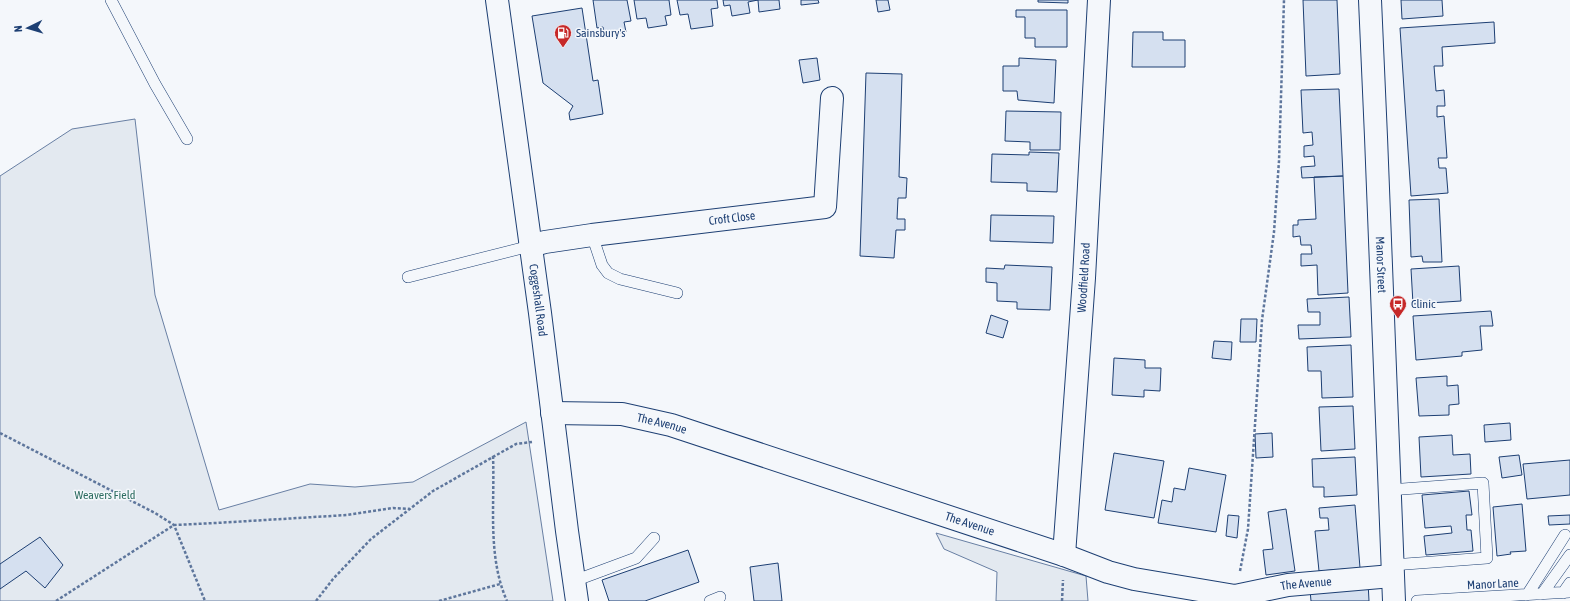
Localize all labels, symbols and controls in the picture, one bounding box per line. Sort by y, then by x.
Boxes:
north arrow [8,8,48,48]
fuel station icon: Sainsbury's [553,23,573,48]
text: N [12,25,24,33]
place label: Sainsbury's [576,26,626,40]
street label: Croft Close [708,208,756,228]
street label: Manor Street [1373,236,1389,294]
street label: Woodfield Road [1075,242,1093,313]
street label: Coggeshall Road [526,263,550,337]
bus stop icon: Clinic [1388,294,1408,319]
place label: Clinic [1411,297,1436,311]
street label: The Avenue [635,411,689,437]
park label: Weavers Field [75,488,135,502]
street label: The Avenue [943,509,996,539]
street label: The Avenue [1279,574,1332,593]
street label: Manor Lane [1467,576,1519,592]

